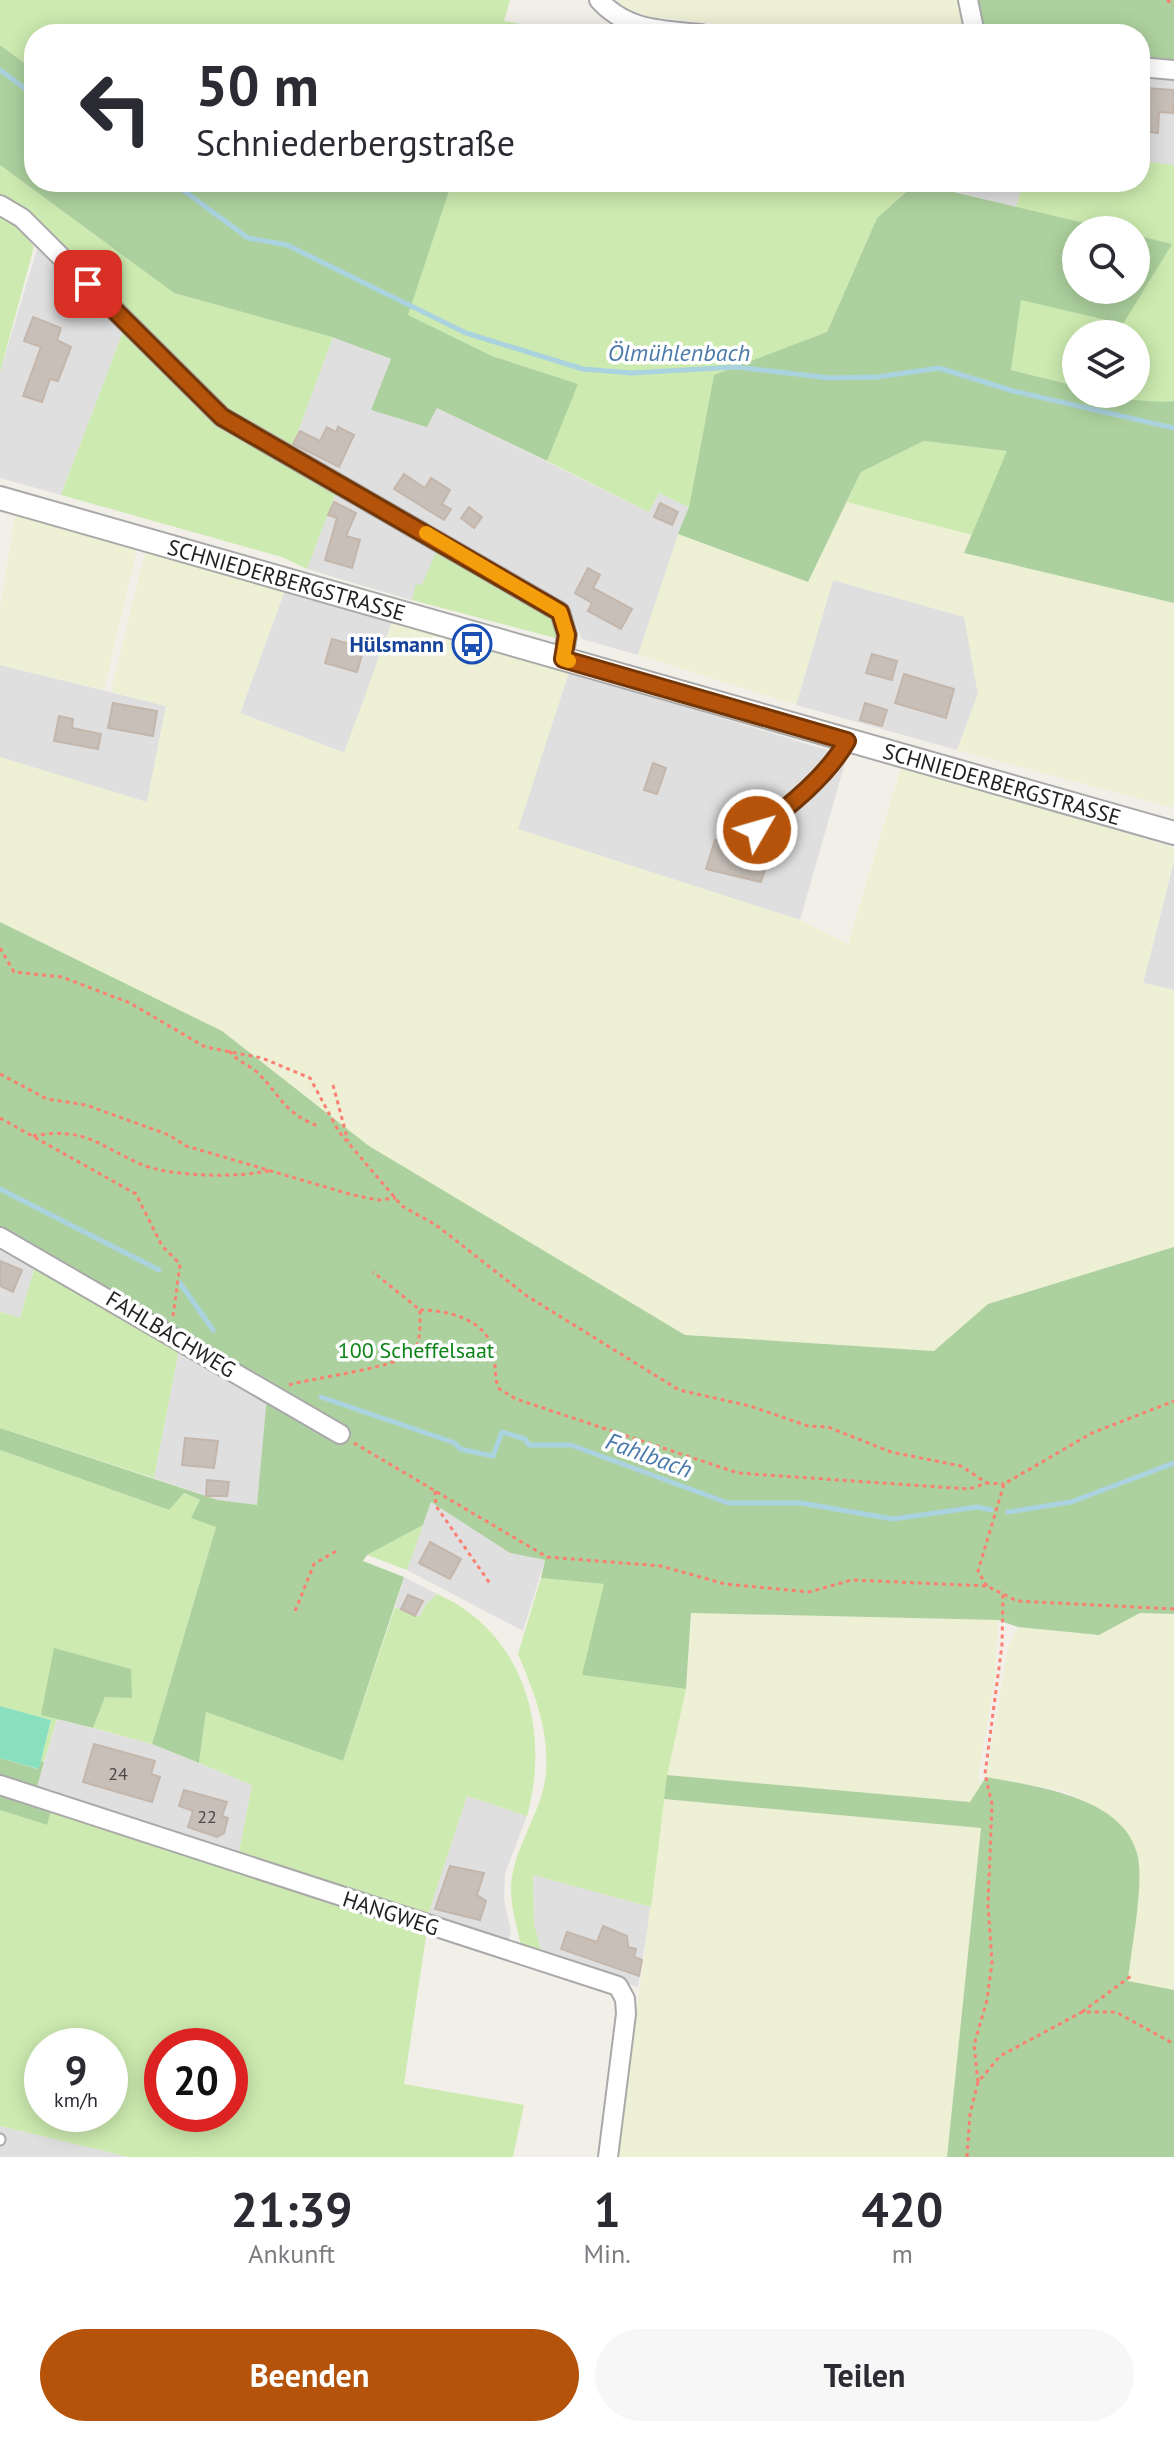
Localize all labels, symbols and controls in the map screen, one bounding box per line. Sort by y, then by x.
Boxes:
text: 50 m [196,49,319,121]
icon: left [64,56,168,160]
text: Schniederbergstraße [196,119,515,166]
map controls [1062,216,1150,408]
button: search [1062,216,1150,304]
pin [54,250,122,318]
icon: arrive [66,262,110,306]
button: layers [1062,320,1150,408]
water label: Ölmühlenbach [608,337,750,368]
street label: SCHNIEDERBERGSTRASSE [164,533,409,627]
bus stop icon: Hülsmann [451,623,493,665]
place label: Hülsmann [349,630,444,658]
street label: SCHNIEDERBERGSTRASSE [880,737,1124,831]
position arrow [715,788,799,872]
street label: FAHLBACHWEG [101,1284,241,1384]
park label: 100 Scheffelsaat [338,1336,495,1364]
water label: Fahlbach [602,1425,696,1485]
house number: 24 [108,1762,128,1785]
house number: 22 [197,1805,217,1828]
street label: HANGWEG [339,1884,443,1942]
speed limit sign: 20 [144,2028,248,2132]
text: 9 [65,2044,87,2096]
text: km/h [54,2087,98,2113]
text: 21:39 [231,2178,353,2240]
text: 1 [593,2178,621,2240]
text: 420 [862,2178,943,2240]
text: Ankunft [248,2237,335,2270]
text: Min. [583,2237,631,2270]
text: m [892,2237,913,2270]
button: Beenden [40,2329,579,2421]
button: Teilen [595,2329,1134,2421]

